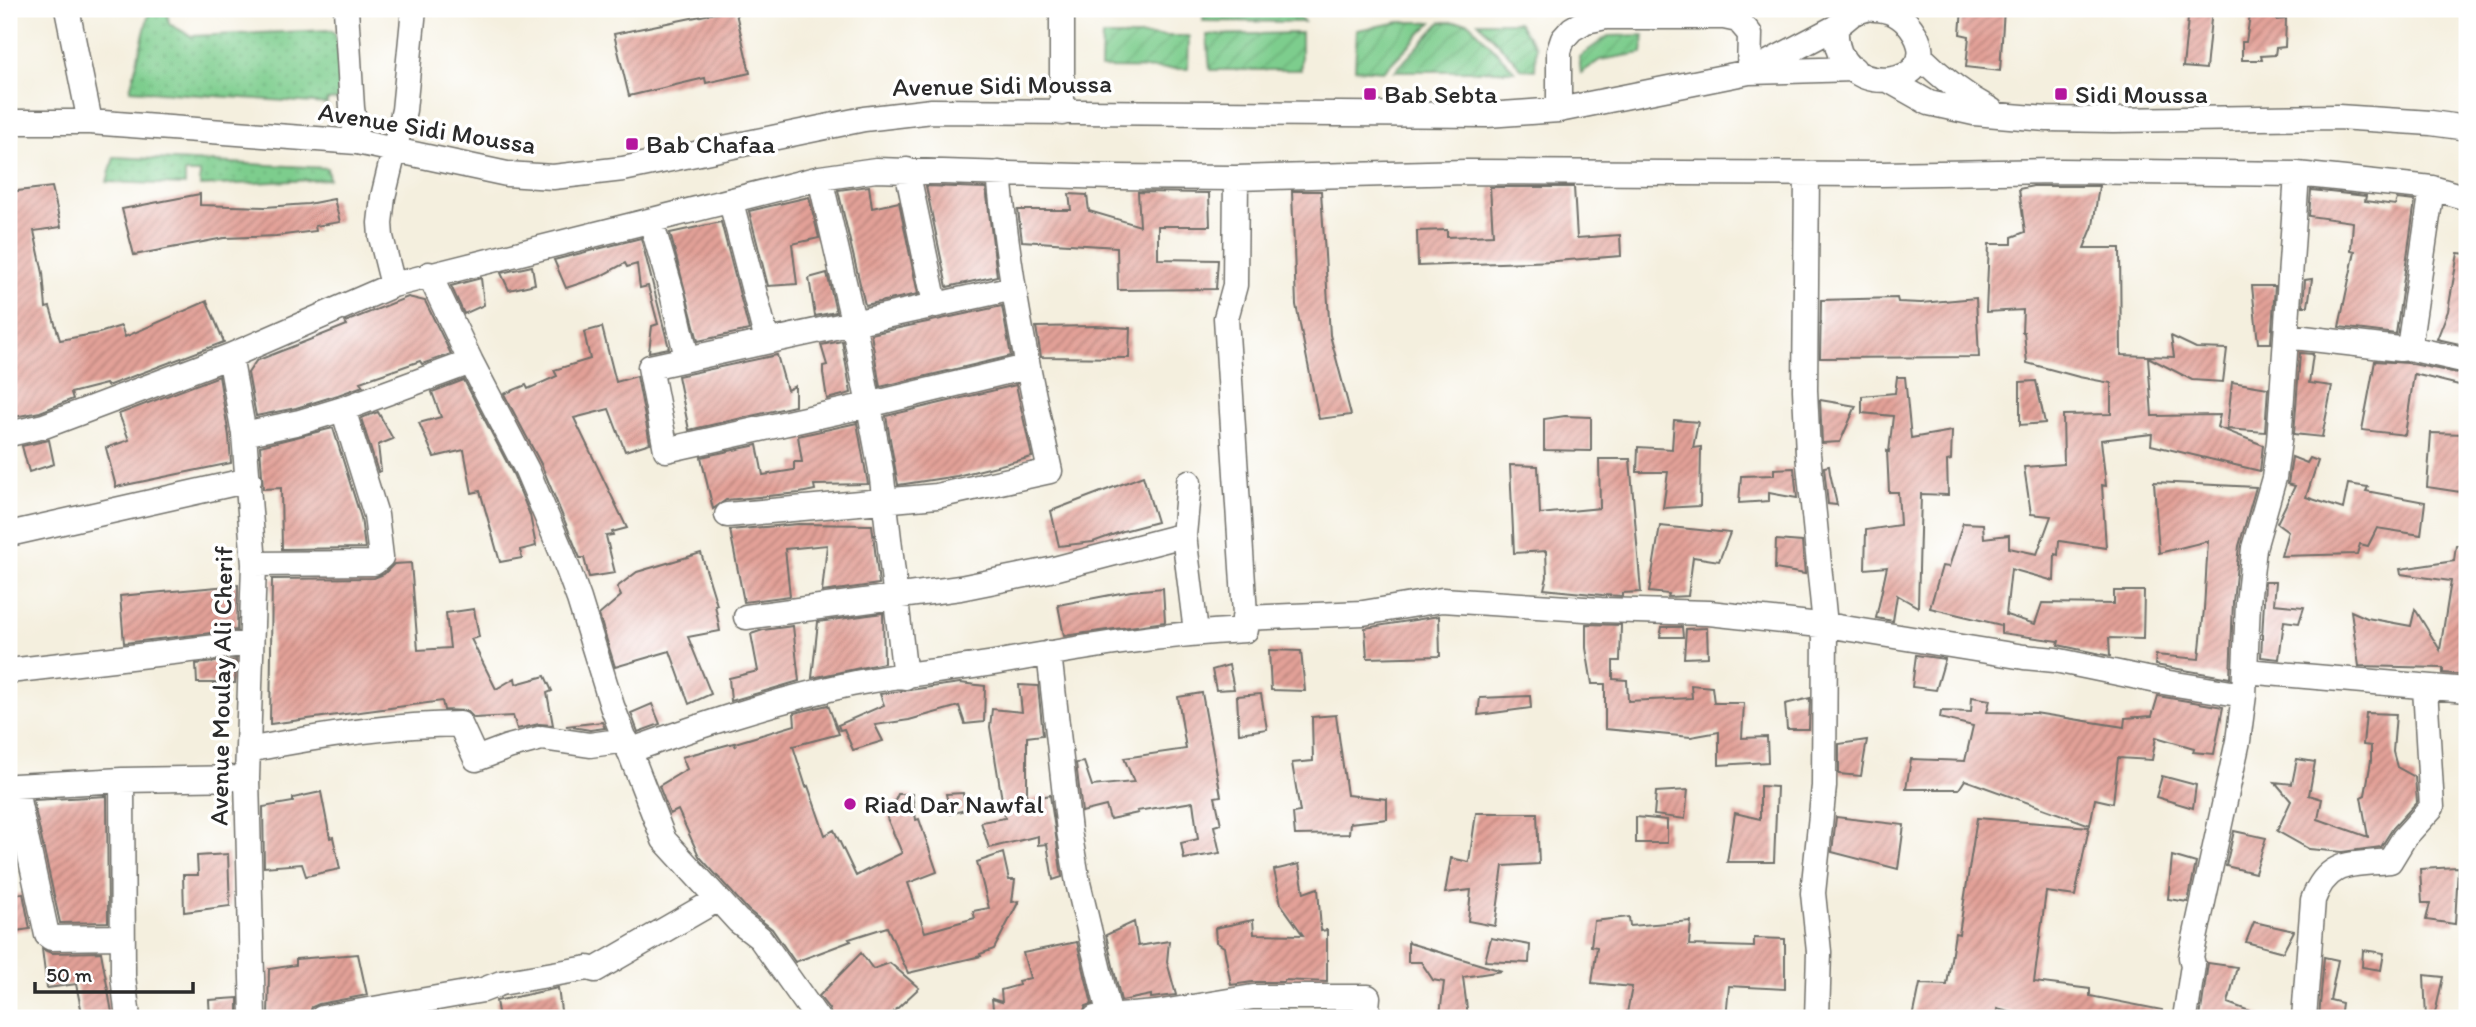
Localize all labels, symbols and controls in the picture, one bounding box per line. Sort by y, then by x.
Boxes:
street label: Avenue Sidi Moussa [892,67,1112,103]
place label: Bab Sebta [1384,78,1498,110]
place label: Sidi Moussa [2075,78,2208,110]
marker: Bab Sebta [1362,86,1378,102]
marker: Sidi Moussa [2053,86,2069,102]
street label: Avenue Sidi Moussa [316,95,538,161]
place label: Bab Chafaa [646,128,776,160]
marker: Bab Chafaa [624,136,640,152]
street label: Avenue Moulay Ali Cherif [203,546,239,826]
place label: Riad Dar Nawfal [864,788,1044,820]
marker: Riad Dar Nawfal [842,796,858,812]
scale bar [35,950,192,994]
text: 50 m [46,962,93,987]

